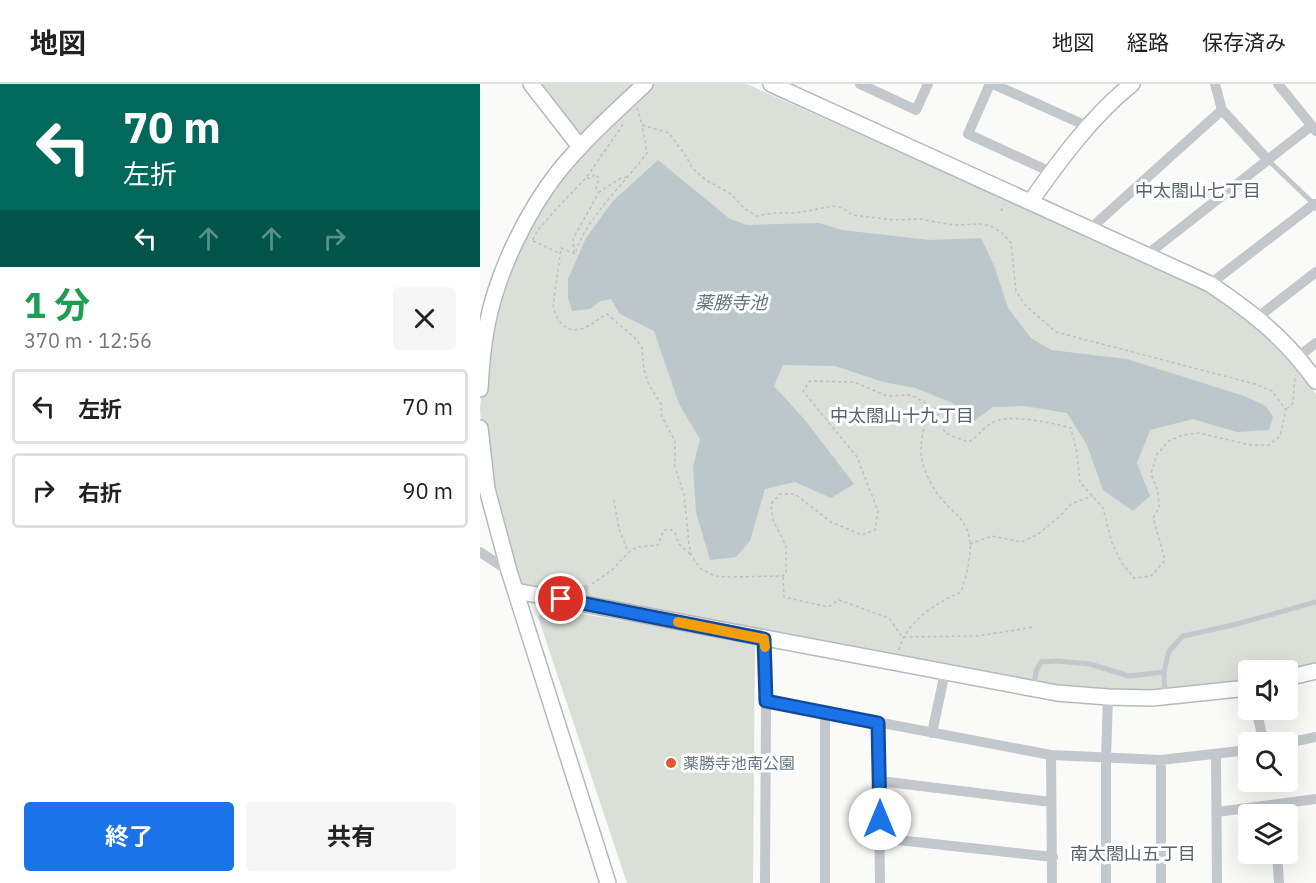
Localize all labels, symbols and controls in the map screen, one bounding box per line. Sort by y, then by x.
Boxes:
text: 地図 [30,24,86,61]
text: 地図 [1052,28,1094,56]
text: 経路 [1127,28,1169,56]
text: 保存済み [1202,28,1286,56]
text: 70 m [123,100,221,155]
icon: left [24,108,102,186]
text: 左折 [123,156,177,191]
district label: 中太閤山七丁目 [1135,179,1261,202]
icon: left [129,222,162,255]
icon: ahead [192,222,225,255]
icon: ahead [255,222,288,255]
icon: right [318,222,351,255]
text: 1 分 [24,281,90,328]
button: close [393,287,456,350]
water label: 薬勝寺池 [695,291,769,314]
text: 370 m · 12:56 [24,327,152,354]
icon: left [27,390,60,423]
text: 70 m [402,392,453,421]
text: 左折 [78,394,122,423]
district label: 中太閤山十九丁目 [830,404,974,427]
icon: right [27,474,60,507]
text: 90 m [402,476,453,505]
text: 右折 [78,478,122,507]
pin [535,573,586,624]
icon: arrive [544,582,577,615]
map controls [1238,660,1298,864]
button: sound [1238,660,1298,720]
button: search [1238,732,1298,792]
place label: 薬勝寺池南公園 [683,753,795,773]
marker: 薬勝寺池南公園 [664,756,678,770]
position arrow [848,787,912,851]
button: 終了 [24,802,234,871]
button: 共有 [246,802,456,871]
button: layers [1238,804,1298,864]
district label: 南太閤山五丁目 [1070,842,1196,865]

